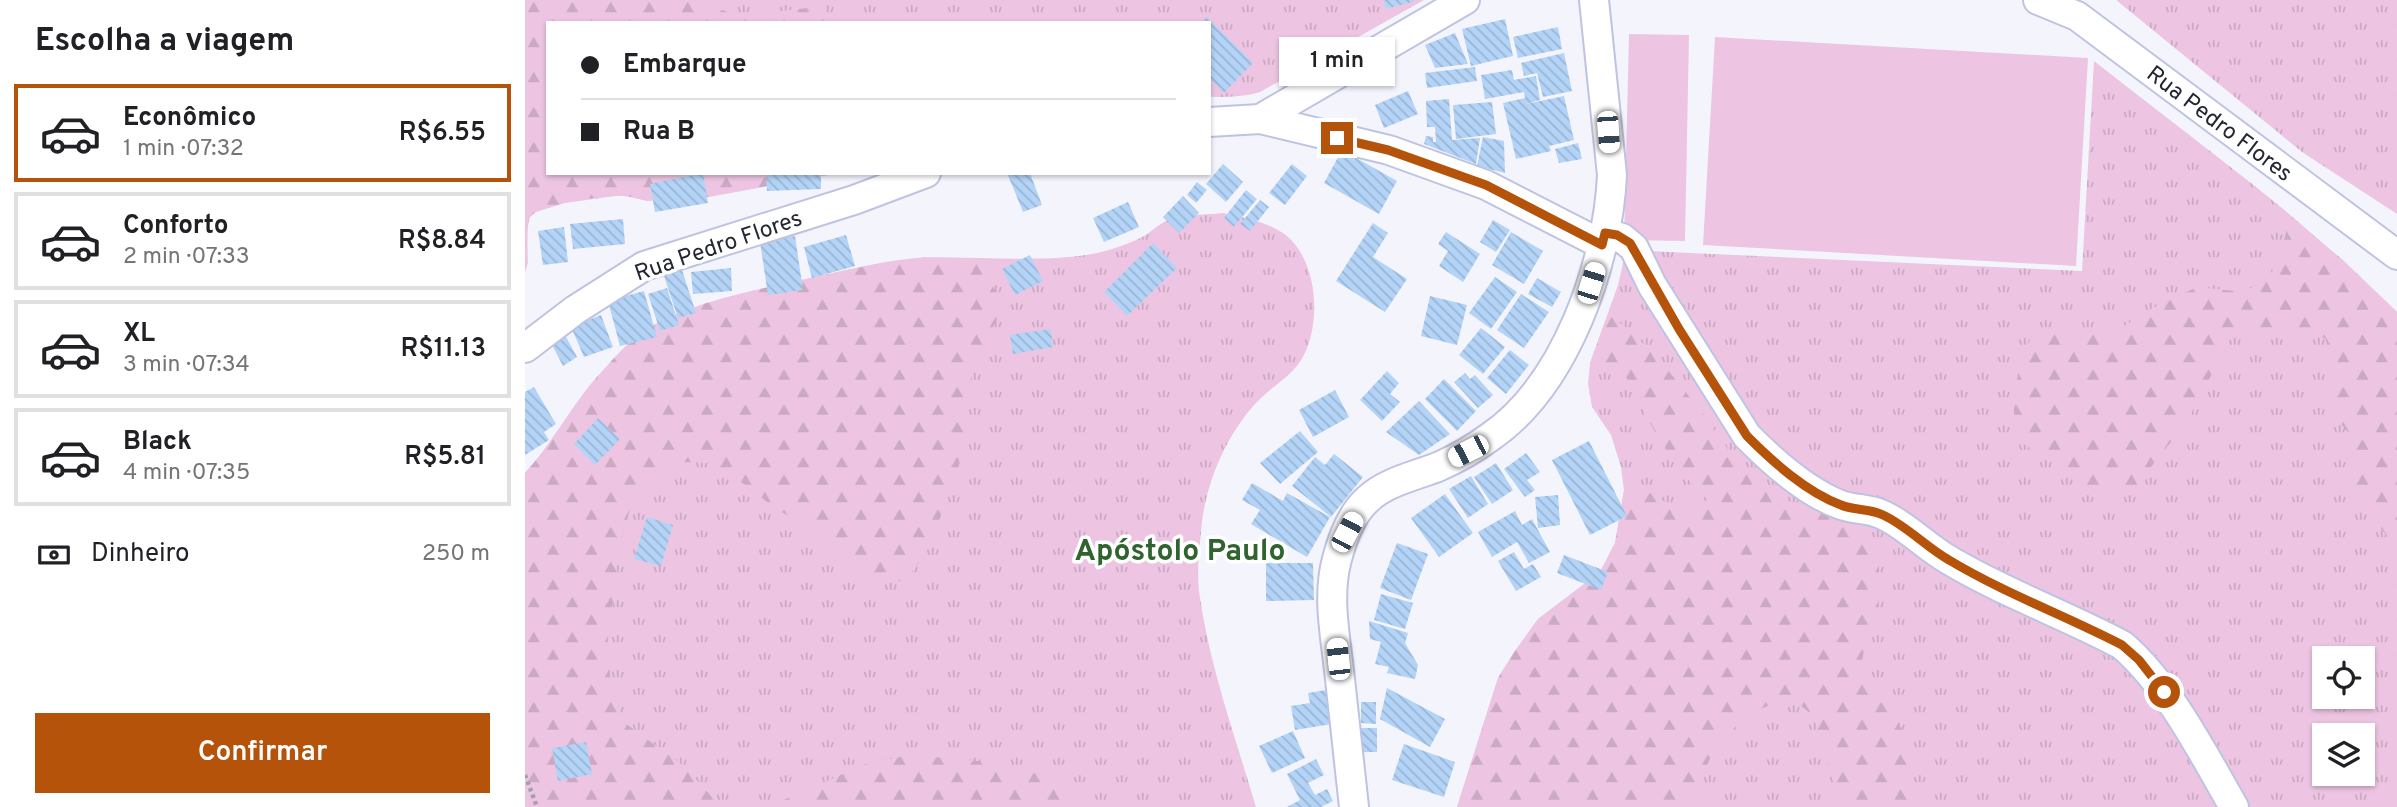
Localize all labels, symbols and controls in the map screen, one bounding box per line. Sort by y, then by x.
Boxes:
text: Escolha a viagem [35,22,294,62]
callout: 1 min [1279,37,1395,86]
text: 1 min [1310,47,1364,76]
text: Embarque [623,49,746,82]
street label: Rua Pedro Flores [2140,61,2297,189]
icon: car [39,102,102,165]
text: Econômico [123,102,256,135]
car [1597,110,1620,154]
text: Rua B [623,116,695,149]
text: R$6.55 [399,117,486,150]
route end [1321,122,1353,154]
text: 1 min · 07:32 [123,135,244,164]
street label: Rua Pedro Flores [631,205,806,290]
icon: car [39,210,102,273]
text: Conforto [123,210,229,243]
text: R$8.84 [398,225,486,258]
text: 2 min · 07:33 [123,243,250,272]
car [1575,260,1608,306]
icon: car [39,318,102,381]
text: XL [123,318,155,351]
text: R$11.13 [400,333,486,366]
text: 3 min · 07:34 [123,351,250,380]
icon: car [39,426,102,489]
text: Black [123,426,192,459]
car [1445,432,1492,470]
text: R$5.81 [404,441,486,474]
text: 4 min · 07:35 [123,459,250,488]
car [1328,509,1367,555]
district label: Apóstolo Paulo [1075,534,1285,571]
icon: cash [35,536,73,574]
text: Dinheiro [91,538,190,571]
text: 250 m [422,540,490,569]
car [1326,637,1351,681]
map controls [2312,646,2375,786]
button: locate [2312,646,2375,709]
route start [2148,676,2180,708]
button: Confirmar [35,713,490,793]
button: layers [2312,723,2375,786]

